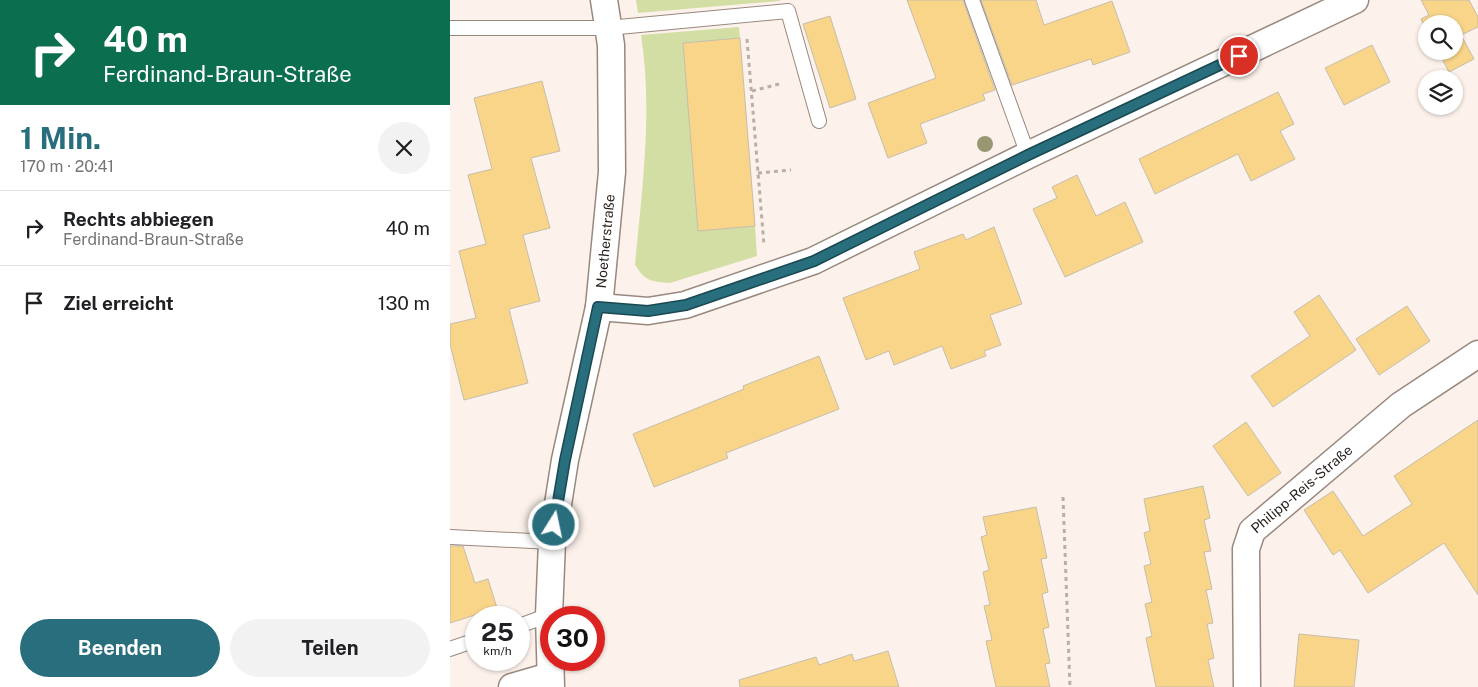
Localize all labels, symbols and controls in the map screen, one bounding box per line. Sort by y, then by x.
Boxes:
map controls [1418,15,1463,115]
button: search [1418,15,1463,60]
text: 40 m [103,19,188,60]
icon: right [20,20,85,85]
pin [1218,35,1260,77]
icon: arrive [1225,42,1253,70]
text: Ferdinand-Braun-Straße [103,61,352,87]
button: layers [1418,70,1463,115]
text: 1 Min. [20,120,101,156]
button: close [378,122,430,174]
text: 170 m · 20:41 [20,157,114,176]
street label: Noetherstraße [593,193,618,289]
text: Rechts abbiegen [63,208,214,230]
icon: right [20,214,48,242]
text: 40 m [385,217,430,239]
text: Ferdinand-Braun-Straße [63,230,244,249]
icon: arrive [20,289,48,317]
text: Ziel erreicht [63,292,174,314]
text: 130 m [378,292,430,314]
street label: Philipp-Reis-Straße [1248,442,1356,536]
position arrow [527,498,579,550]
speed limit sign: 30 [540,606,605,671]
text: 25 [481,617,514,647]
button: Beenden [20,619,220,677]
button: Teilen [230,619,430,677]
text: km/h [483,644,512,658]

